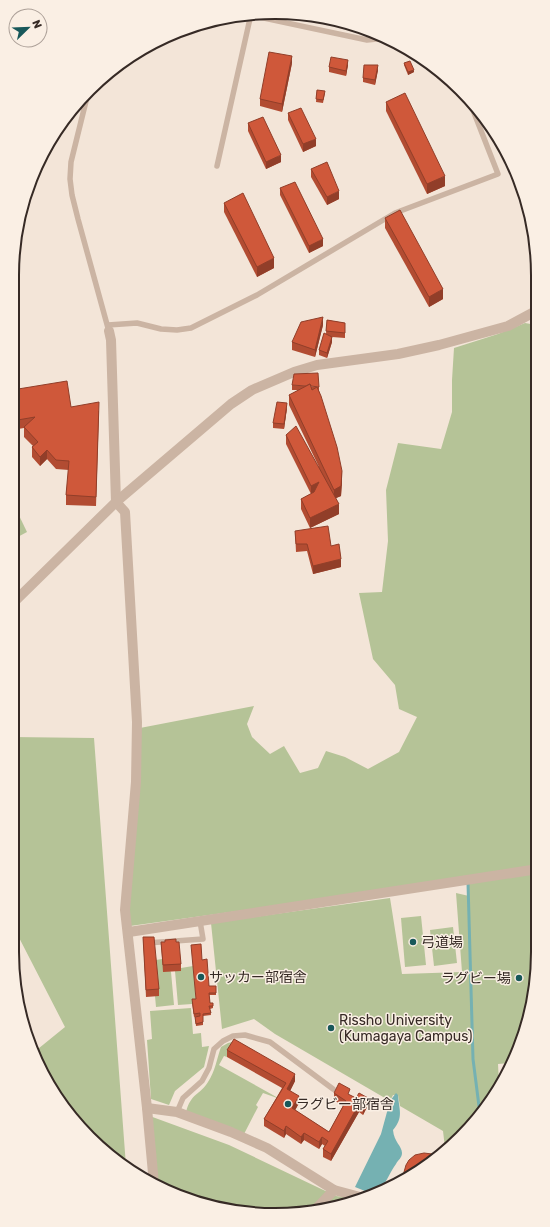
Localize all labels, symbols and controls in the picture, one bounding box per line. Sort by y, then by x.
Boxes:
north arrow [8,8,48,48]
text: N [29,18,44,31]
place label: 弓道場 [421,934,463,951]
marker: 弓道場 [408,937,418,947]
place label: サッカー部宿舎 [209,969,307,986]
place label: ラグビー場 [441,970,511,987]
marker: サッカー部宿舎 [196,972,206,982]
marker: ラグビー場 [514,973,524,983]
place label: Rissho University (Kumagaya Campus) [339,1012,473,1045]
marker: Rissho University (Kumagaya Campus) [326,1023,336,1033]
place label: ラグビー部宿舎 [296,1096,394,1113]
marker: ラグビー部宿舎 [283,1099,293,1109]

